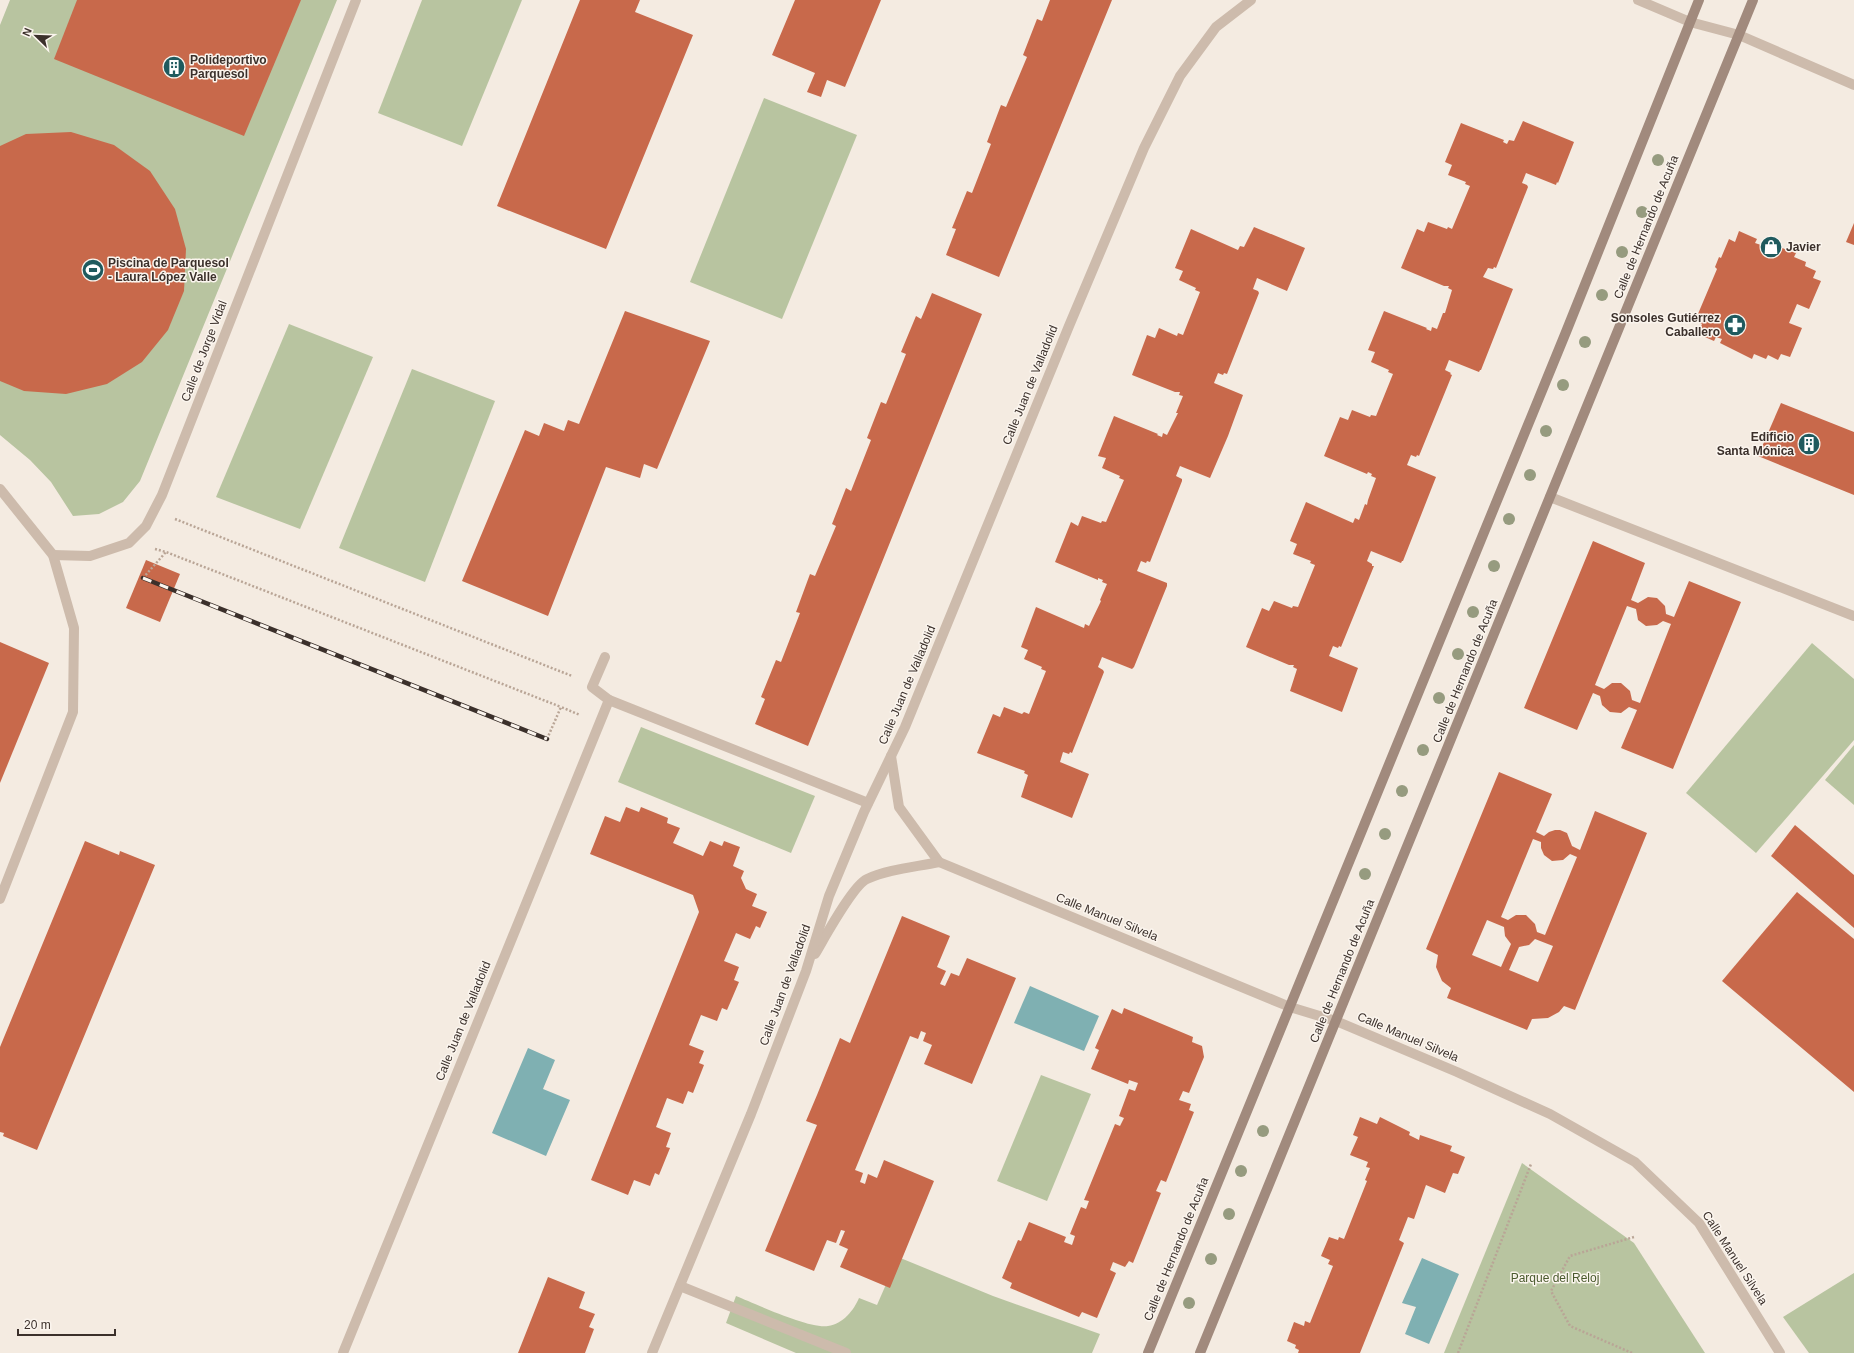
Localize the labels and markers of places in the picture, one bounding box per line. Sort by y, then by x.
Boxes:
place label: Polideportivo Parquesol [190,53,267,81]
building icon: Polideportivo Parquesol [161,54,187,80]
shop icon: Javier [1758,234,1784,260]
place label: Javier [1786,240,1821,254]
place label: Piscina de Parquesol - Laura López Valle [108,256,229,284]
sports icon: Piscina de Parquesol - Laura López Valle [80,257,106,283]
place label: Sonsoles Gutiérrez Caballero [1611,311,1720,339]
pharmacy icon: Sonsoles Gutiérrez Caballero [1722,312,1748,338]
place label: Edificio Santa Mónica [1717,430,1794,458]
building icon: Edificio Santa Mónica [1796,431,1822,457]

